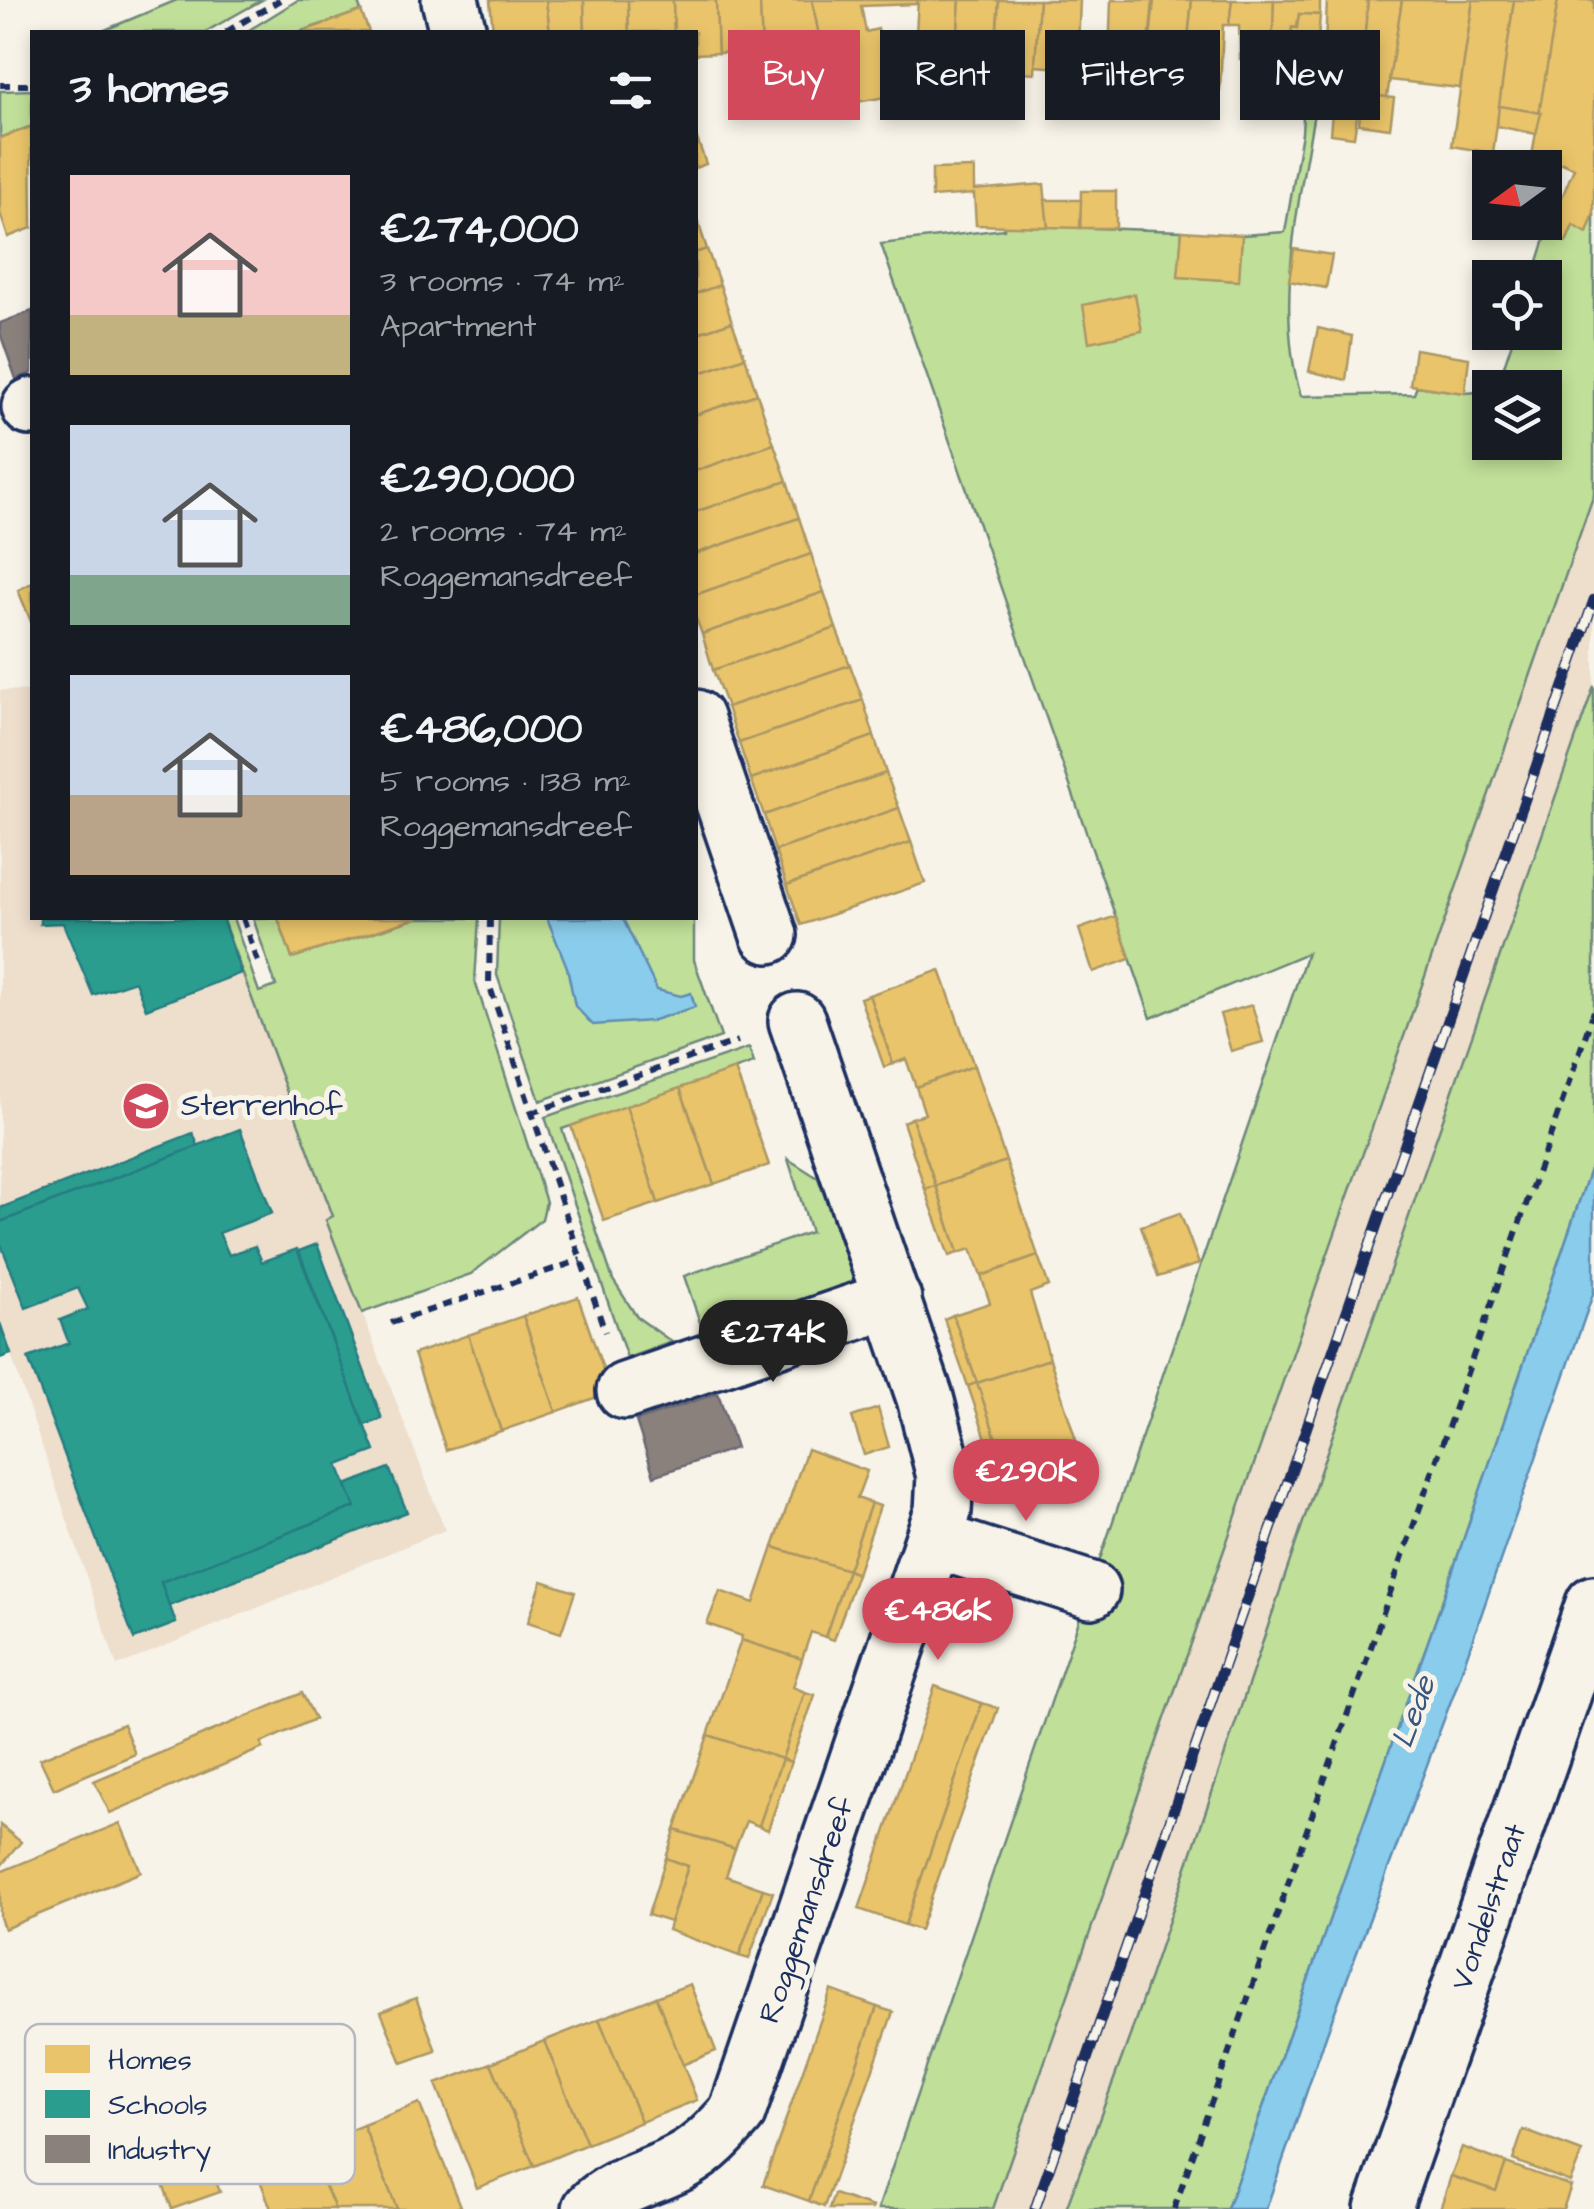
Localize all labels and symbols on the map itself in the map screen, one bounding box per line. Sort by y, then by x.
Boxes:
north arrow [1472,150,1562,240]
school or university icon: Sterrenhof [120,1080,172,1132]
place label: Sterrenhof [181,1085,343,1127]
pin: €274K [703,1300,843,1385]
pin: €290K [956,1439,1096,1524]
pin: €486K [868,1578,1008,1663]
water label: Lede [1380,1668,1448,1754]
street label: Roggemansdreef [749,1791,866,2029]
street label: Vondelstraat [1441,1818,1537,1996]
legend [25,2024,355,2184]
text: Homes [108,2041,192,2080]
text: Schools [108,2086,208,2125]
text: Industry [108,2131,211,2172]

